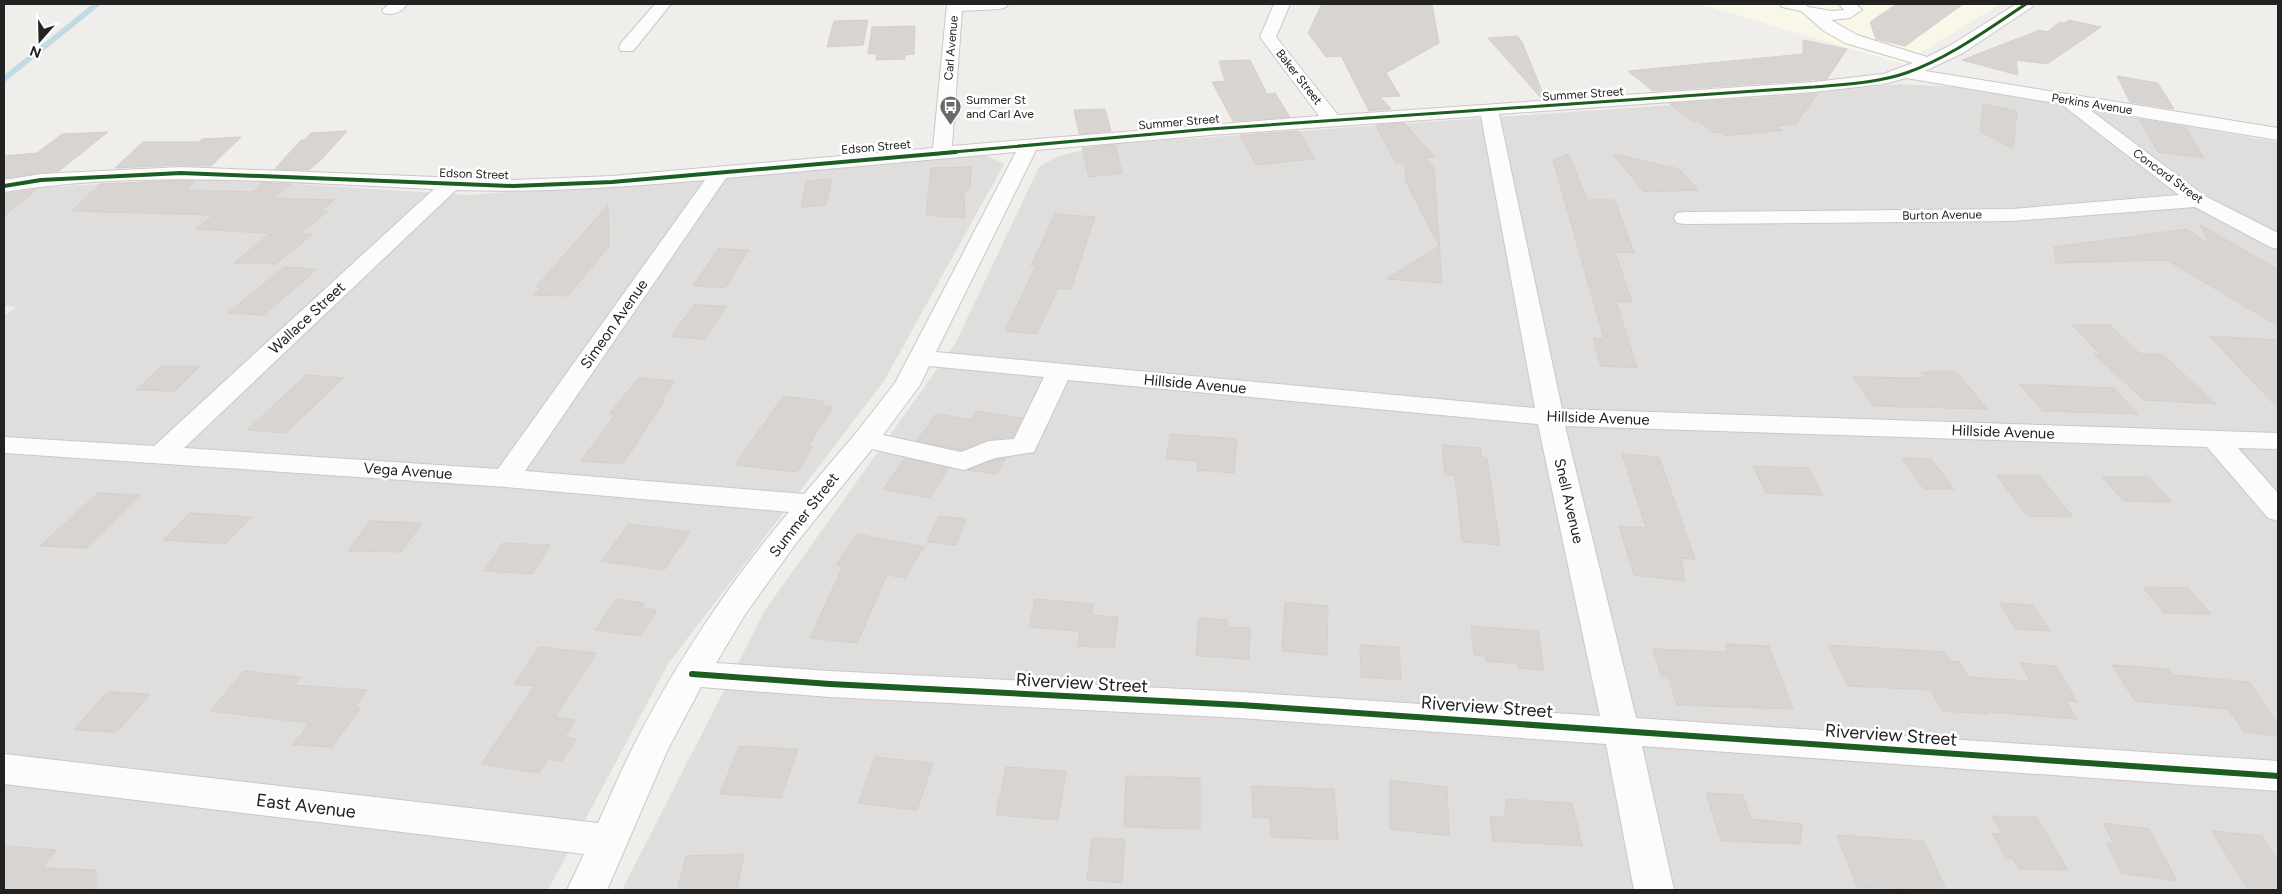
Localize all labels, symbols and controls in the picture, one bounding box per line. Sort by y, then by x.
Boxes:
north arrow [15,15,65,65]
street label: Carl Avenue [941,15,961,81]
text: N [28,42,44,62]
street label: Baker Street [1273,47,1325,108]
street label: Summer Street [1542,84,1625,104]
street label: Perkins Avenue [2050,91,2134,117]
place label: Summer St and Carl Ave [966,93,1034,121]
bus stop icon: Summer St and Carl Ave [938,95,962,126]
street label: Summer Street [1138,111,1221,133]
street label: Edson Street [841,137,912,157]
street label: Concord Street [2130,146,2206,206]
street label: Edson Street [439,166,510,182]
street label: Burton Avenue [1902,207,1982,223]
street label: Simeon Avenue [576,276,652,372]
street label: Wallace Street [265,278,349,358]
street label: Hillside Avenue [1143,371,1247,397]
street label: Hillside Avenue [1546,407,1650,429]
street label: Hillside Avenue [1951,421,2055,443]
street label: Snell Avenue [1550,457,1588,545]
street label: Vega Avenue [363,459,453,483]
street label: Summer Street [765,469,843,561]
street label: Riverview Street [1015,669,1149,697]
street label: Riverview Street [1420,691,1554,723]
street label: Riverview Street [1824,719,1958,751]
street label: East Avenue [255,789,357,823]

